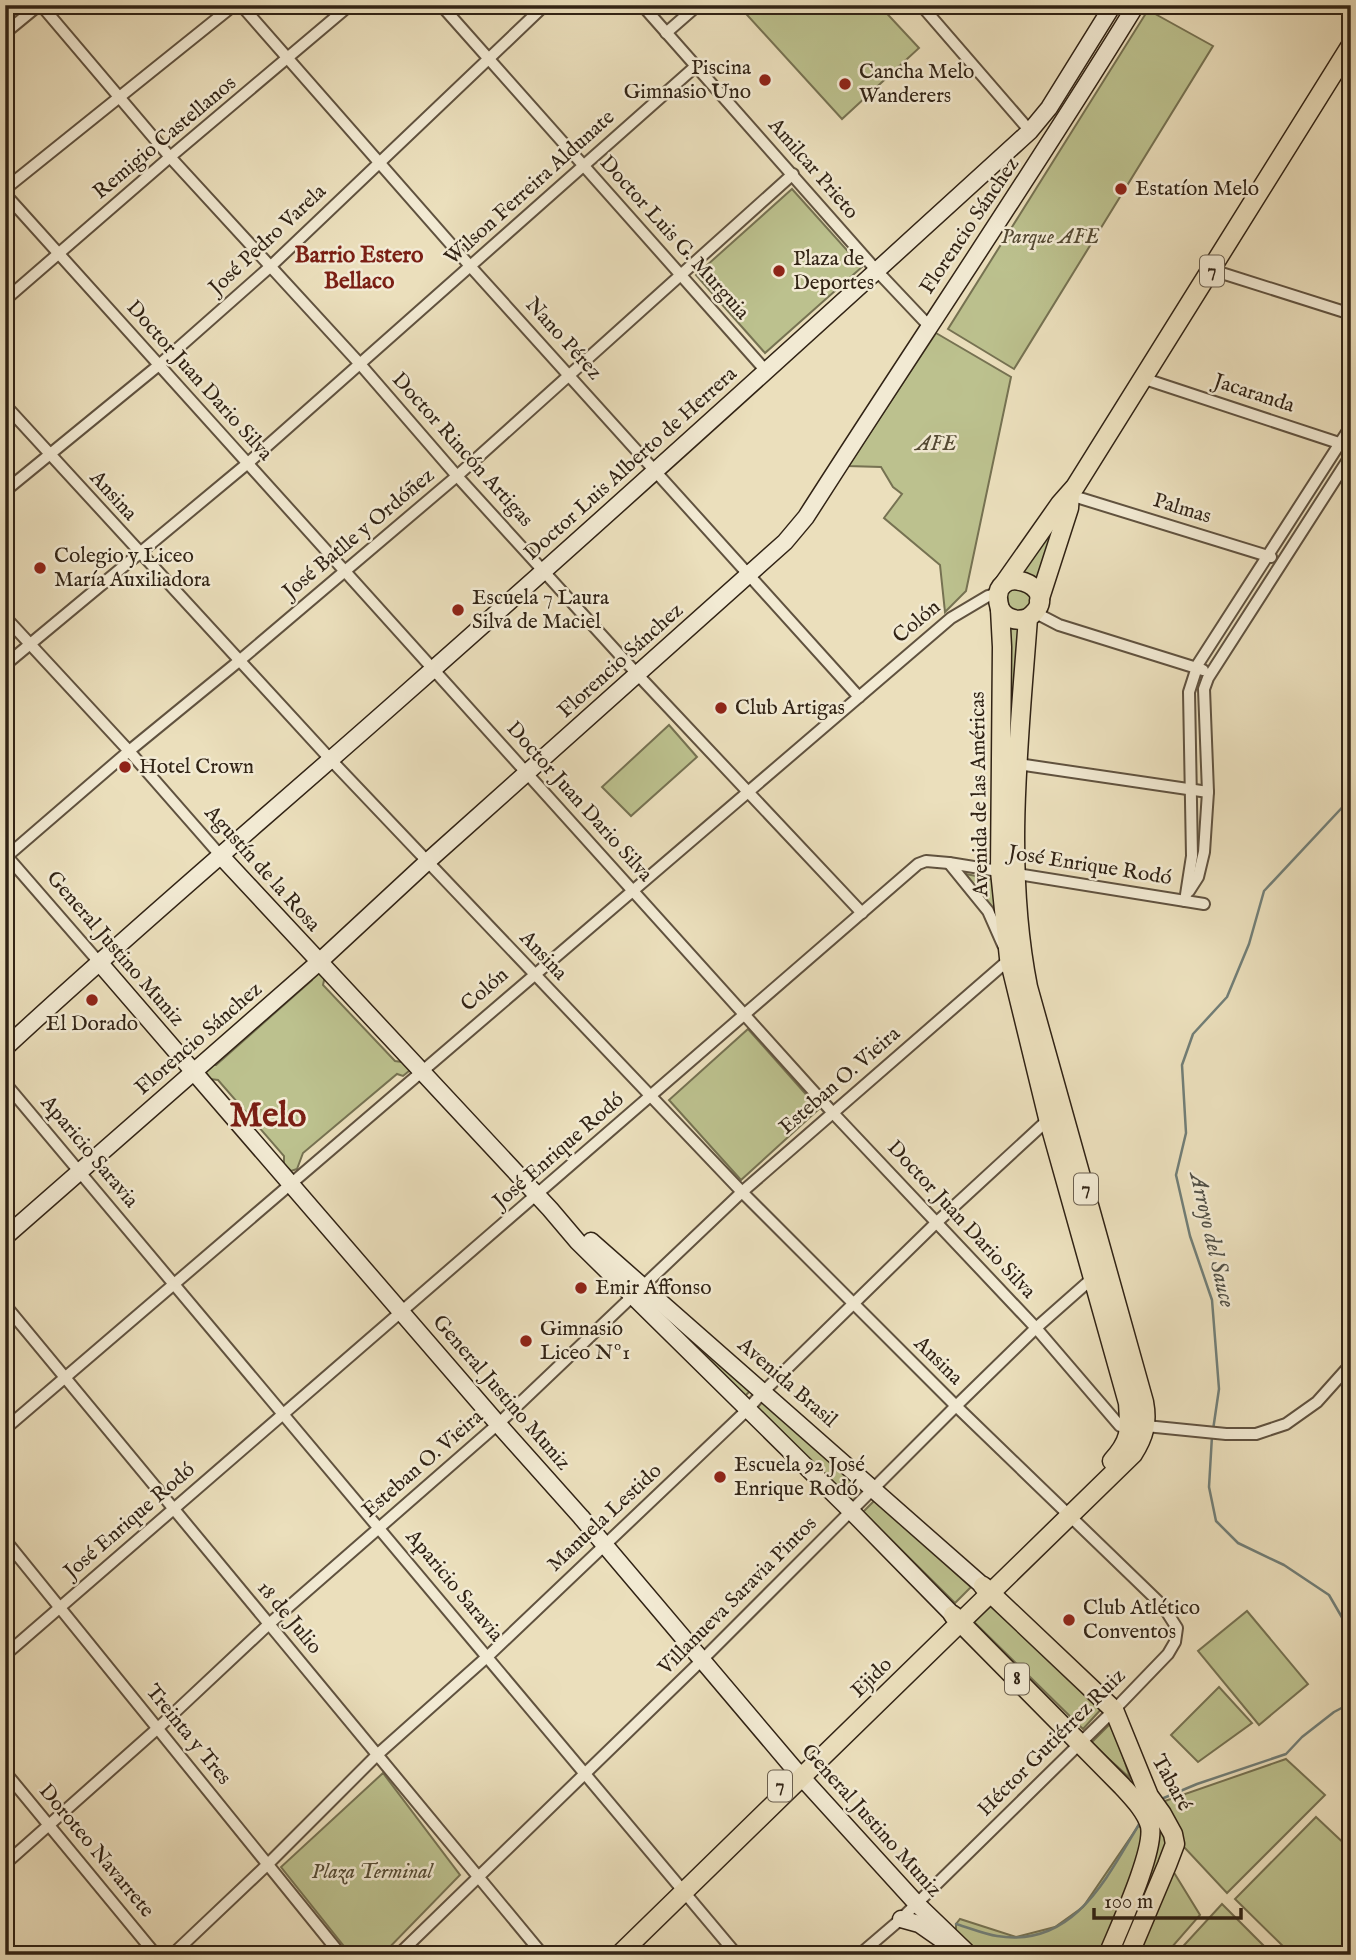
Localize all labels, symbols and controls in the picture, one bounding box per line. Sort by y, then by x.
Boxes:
place label: Piscina Gimnasio Uno [624,55,752,106]
place label: Cancha Melo Wanderers [859,59,974,110]
street label: Remigio Castellanos [88,70,242,206]
marker: Piscina Gimnasio Uno [757,72,773,88]
marker: Cancha Melo Wanderers [837,76,853,92]
street label: Wilson Ferreira Aldunate [439,104,621,272]
street label: Amilcar Prieto [761,112,864,225]
street label: Doctor Luis G. Murguia [593,150,756,326]
street label: Florencio Sánchez [914,152,1026,300]
place label: Estatíon Melo [1135,176,1259,203]
street label: José Pedro Varela [202,178,333,303]
marker: Estatíon Melo [1113,181,1129,197]
park label: Parque AFE [1001,224,1100,251]
district label: Barrio Estero Bellaco [295,241,424,296]
place label: Plaza de Deportes [793,246,874,297]
road number: 7 [1200,256,1224,286]
marker: Plaza de Deportes [771,263,787,279]
street label: Nano Pérez [519,292,607,386]
street label: Doctor Juan Dario Silva [120,295,279,468]
street label: Doctor Luis Alberto de Herrera [519,361,744,567]
street label: Doctor Rincón Artigas [385,367,539,533]
street label: Jacaranda [1208,368,1299,420]
park label: AFE [914,431,957,458]
street label: José Batlle y Ordóñez [276,462,441,607]
street label: Ansina [83,464,143,528]
street label: Palmas [1150,487,1214,531]
place label: Colegio y Liceo María Auxiliadora [54,543,211,594]
marker: Colegio y Liceo María Auxiliadora [32,560,48,576]
place label: Escuela 7 Laura Silva de Maciel [472,585,610,636]
street label: Colón [888,594,946,650]
street label: Florencio Sánchez [553,597,690,724]
marker: Escuela 7 Laura Silva de Maciel [450,602,466,618]
street label: Avenida de las Américas [965,691,995,898]
place label: Club Artigas [735,695,845,722]
marker: Club Artigas [713,700,729,716]
street label: Doctor Juan Dario Silva [500,716,659,889]
place label: Hotel Crown [139,754,254,781]
marker: Hotel Crown [117,759,133,775]
street label: Agustín de la Rosa [197,799,326,939]
street label: José Enrique Rodó [1004,839,1174,892]
street label: General Justino Muniz [40,866,190,1033]
street label: Ansina [512,925,573,987]
street label: Colón [456,962,514,1018]
street label: Florencio Sánchez [130,976,268,1102]
marker: El Dorado [84,992,100,1008]
place label: El Dorado [46,1011,138,1038]
street label: Esteban O. Vieira [774,1020,907,1141]
street label: José Enrique Rodó [486,1087,630,1217]
street label: Aparicio Saravia [33,1089,145,1215]
district label: Melo [230,1094,307,1139]
street label: Doctor Juan Dario Silva [881,1135,1042,1306]
water label: Arroyo del Sauce [1182,1168,1242,1311]
road number: 7 [1074,1174,1098,1204]
place label: Emir Affonso [595,1275,712,1302]
marker: Emir Affonso [573,1280,589,1296]
street label: General Justino Muniz [426,1310,576,1477]
place label: Gimnasio Liceo Nº1 [540,1316,630,1367]
street label: Ansina [907,1330,969,1392]
street label: Avenida Brasil [731,1332,843,1434]
marker: Gimnasio Liceo Nº1 [518,1333,534,1349]
street label: Esteban O. Vieira [357,1403,490,1524]
place label: Escuela 92 José Enrique Rodó [734,1452,865,1503]
street label: José Enrique Rodó [57,1457,201,1587]
street label: Manuela Lestido [542,1458,668,1578]
marker: Escuela 92 José Enrique Rodó [712,1469,728,1485]
street label: Villanueva Saravia Pintos [652,1511,823,1682]
street label: Aparicio Saravia [398,1523,510,1649]
street label: 18 de Julio [251,1576,327,1660]
place label: Club Atlético Conventos [1083,1595,1200,1646]
marker: Club Atlético Conventos [1061,1612,1077,1628]
street label: Ejido [846,1652,898,1704]
street label: Héctor Gutiérrez Ruiz [972,1663,1132,1823]
road number: 8 [1005,1664,1029,1694]
street label: Treinta y Tres [139,1679,237,1791]
street label: General Justino Muniz [795,1739,947,1904]
street label: Tabaré [1145,1750,1198,1816]
road number: 7 [768,1770,792,1801]
street label: Doroteo Navarrete [32,1779,160,1924]
park label: Plaza Terminal [311,1859,435,1886]
scale bar [1094,1876,1240,1920]
text: 100 m [1104,1889,1153,1916]

